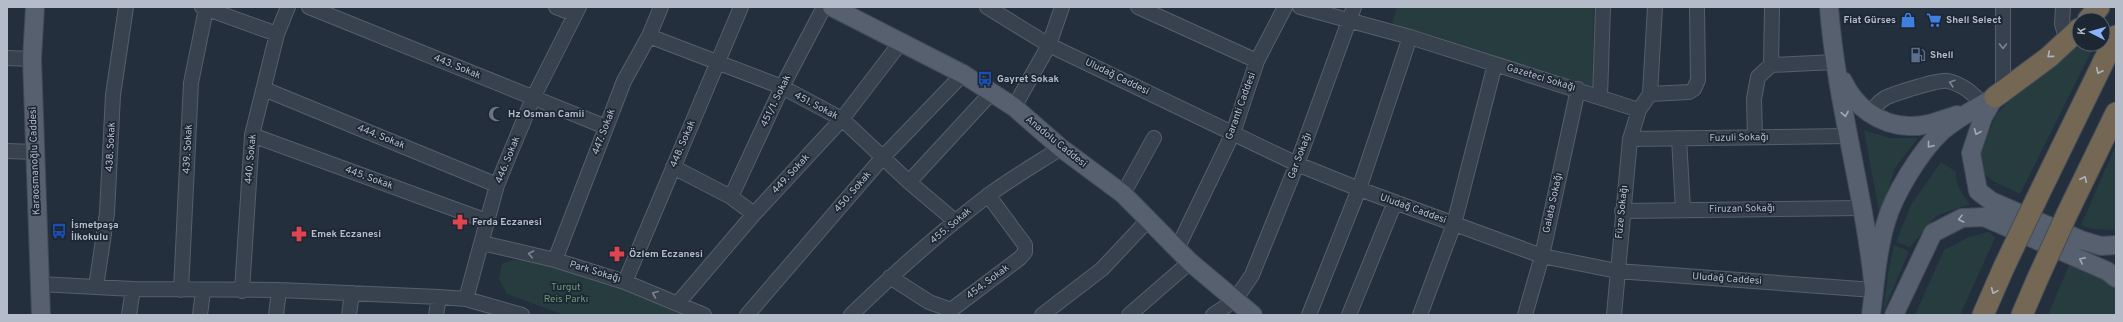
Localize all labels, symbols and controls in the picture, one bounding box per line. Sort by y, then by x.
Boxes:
shop icon: Fiat Gürses [1899,11,1917,29]
supermarket icon: Shell Select [1925,11,1943,29]
north arrow [2071,12,2111,52]
place label: Fiat Gürses [1844,14,1896,27]
place label: Shell Select [1946,14,2002,27]
text: K [2075,26,2089,36]
one-way arrow [1999,43,2007,49]
fuel station icon: Shell [1909,46,1927,64]
place label: Shell [1930,49,1954,62]
one-way arrow [2048,51,2055,58]
street label: 443. Sokak [431,52,483,82]
street label: Uludağ Caddesi [1083,56,1151,98]
street label: Gazeteci Sokağı [1505,61,1577,95]
one-way arrow [2096,67,2104,74]
bus stop icon: Gayret Sokak [976,70,994,88]
street label: Garanti Caddesi [1223,70,1259,142]
street label: 451/1. Sokak [758,73,794,129]
place label: Gayret Sokak [997,73,1060,86]
one-way arrow [1949,79,1956,88]
street label: 451. Sokak [792,89,840,123]
mosque icon: Hz Osman Camii [487,105,505,123]
street label: Karaosmanoğlu Caddesi [27,107,43,215]
street label: 447. Sokak [589,107,619,157]
place label: Hz Osman Camii [508,108,584,121]
one-way arrow [1840,111,1849,117]
street label: Anadolu Caddesi [1023,113,1089,171]
street label: 448. Sokak [667,118,699,170]
street label: 438. Sokak [103,122,119,172]
street label: 444. Sokak [355,122,407,152]
street label: 439. Sokak [180,124,196,174]
one-way arrow [1974,129,1982,136]
street label: Gar Sokağı [1285,131,1315,181]
street label: Fuzuli Sokağı [1709,131,1769,145]
street label: 440. Sokak [242,133,260,185]
street label: 446. Sokak [493,134,523,186]
one-way arrow [1928,141,1935,148]
street label: 449. Sokak [769,151,813,197]
street label: 445. Sokak [343,163,395,193]
street label: 450. Sokak [832,169,874,215]
street label: Galata Sokağı [1540,172,1566,234]
one-way arrow [2079,176,2087,183]
street label: Füze Sokağı [1613,185,1631,239]
street label: Uludağ Caddesi [1378,191,1448,227]
street label: Firuzan Sokağı [1709,202,1775,216]
street label: 455. Sokak [928,205,974,247]
pharmacy icon: Ferda Eczanesi [451,213,469,231]
one-way arrow [1958,215,1964,223]
place label: Ferda Eczanesi [472,216,542,229]
place label: İsmetpaşa İlkokulu [71,218,119,244]
bus stop icon: İsmetpaşa İlkokulu [50,222,68,240]
pharmacy icon: Emek Eczanesi [290,225,308,243]
place label: Emek Eczanesi [311,228,381,241]
pharmacy icon: Özlem Eczanesi [608,245,626,263]
place label: Özlem Eczanesi [629,247,703,261]
one-way arrow [528,251,534,259]
one-way arrow [2078,257,2086,265]
street label: Park Sokağı [568,258,622,286]
street label: 454. Sokak [964,262,1012,302]
street label: Uludağ Caddesi [1692,270,1762,288]
park label: Turgut Reis Parkı [544,281,588,306]
one-way arrow [1991,287,1999,294]
one-way arrow [651,291,659,299]

